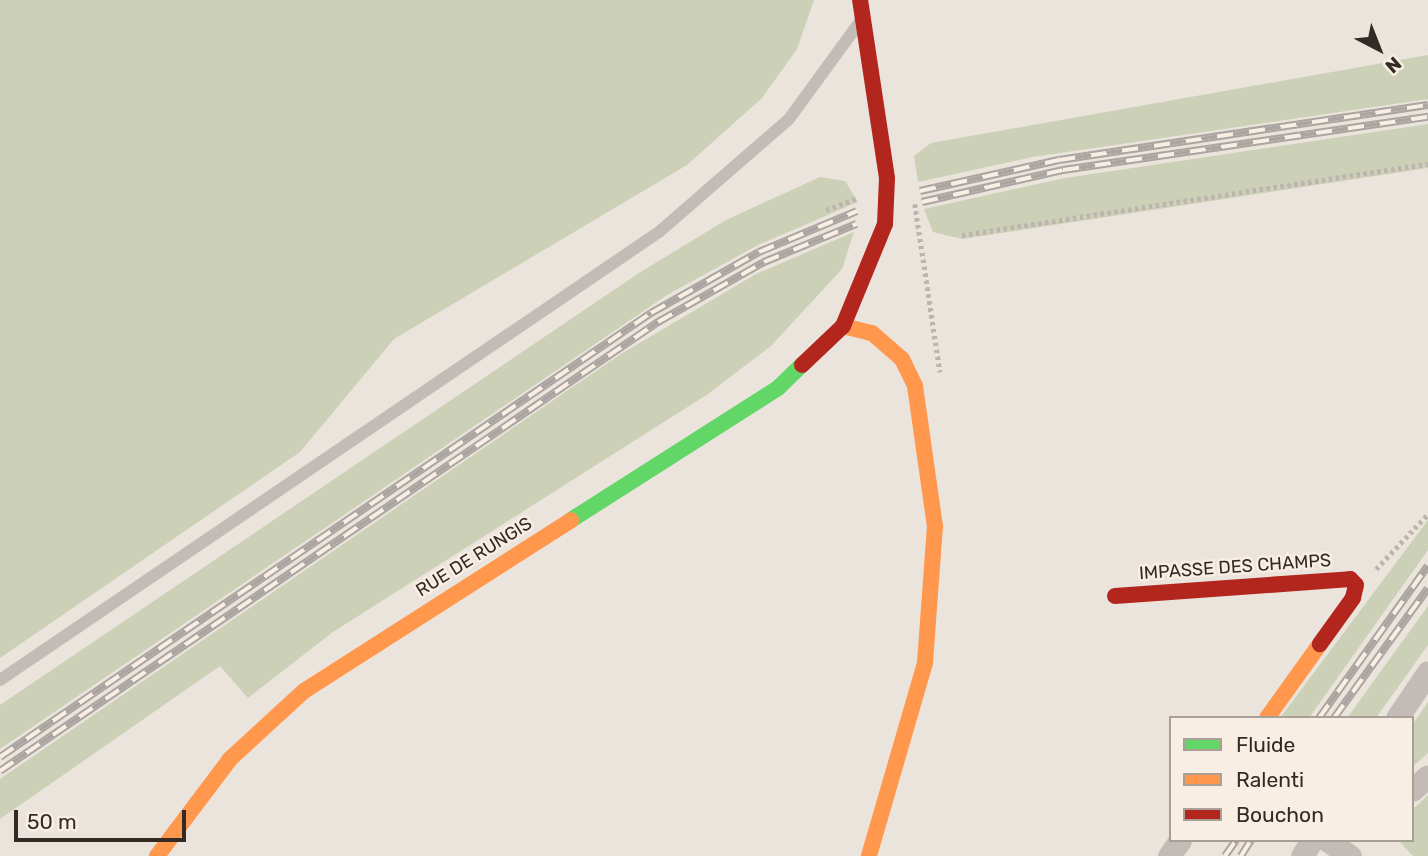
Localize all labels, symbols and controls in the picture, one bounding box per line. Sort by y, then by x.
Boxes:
north arrow [1344,14,1414,84]
text: N [1381,52,1406,78]
street label: RUE DE RUNGIS [412,513,536,601]
street label: IMPASSE DES CHAMPS [1138,550,1332,584]
legend [1169,716,1414,842]
text: Fluide [1236,732,1295,757]
text: Ralenti [1236,767,1304,792]
scale bar [18,796,189,840]
text: Bouchon [1236,802,1324,827]
text: 50 m [27,809,77,834]

